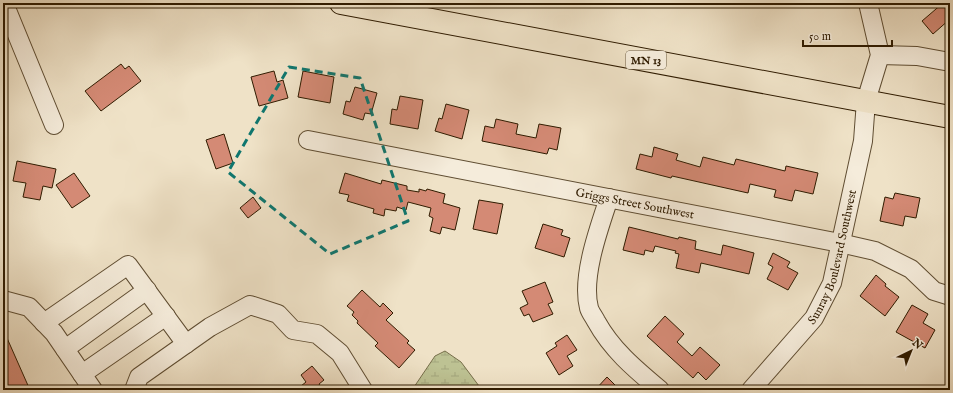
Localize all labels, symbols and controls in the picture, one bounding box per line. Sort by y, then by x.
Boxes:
scale bar [803,22,892,48]
text: 50 m [809,29,831,44]
road number: MN 13 [626,51,666,69]
street label: Griggs Street Southwest [574,185,695,223]
street label: Sunray Boulevard Southwest [805,188,860,328]
north arrow [891,331,931,371]
text: N [908,335,926,353]

